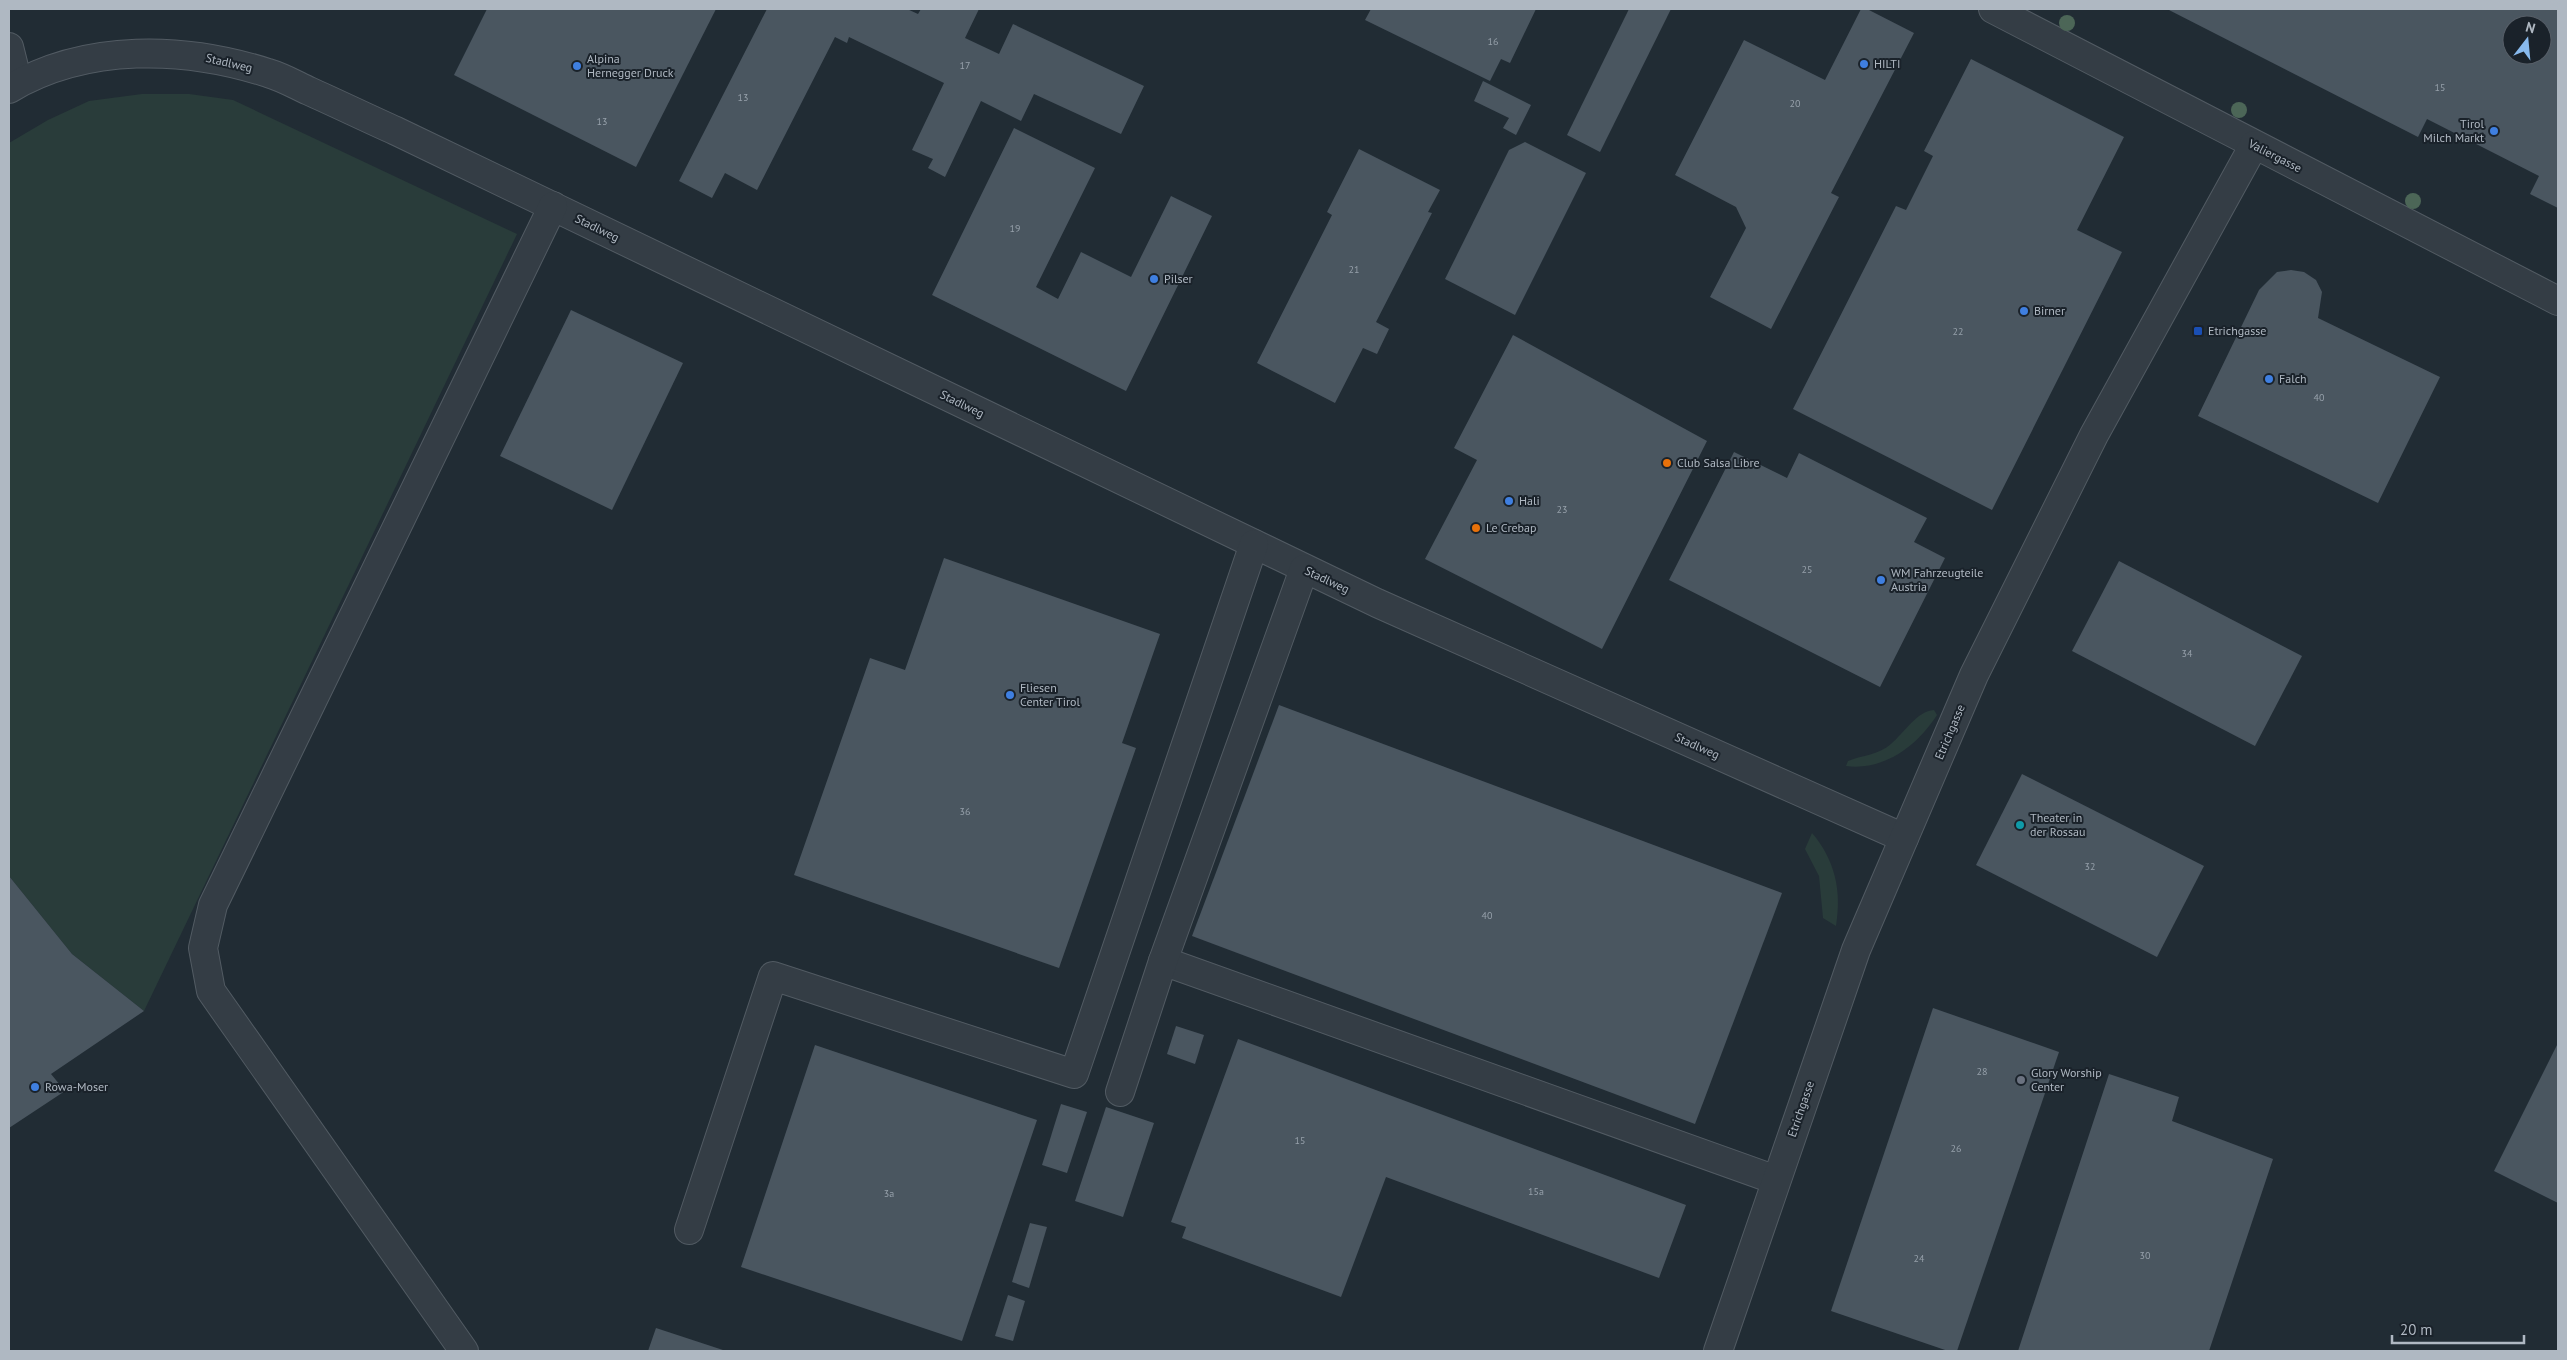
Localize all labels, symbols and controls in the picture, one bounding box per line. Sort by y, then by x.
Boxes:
north arrow [2502,15,2552,65]
text: N [2524,18,2537,37]
house number: 16 [1488,35,1498,48]
street label: Stadlweg [204,50,254,75]
place label: Alpina Hernegger Druck [587,51,674,80]
place label: HILTI [1874,56,1900,71]
marker: HILTI [1858,58,1870,70]
house number: 17 [960,59,970,72]
marker: Alpina Hernegger Druck [571,60,583,72]
house number: 15 [2435,81,2445,94]
house number: 13 [738,91,748,104]
house number: 20 [1790,97,1801,110]
house number: 13 [597,115,607,128]
place label: Tirol Milch Markt [2423,116,2484,145]
marker: Tirol Milch Markt [2488,125,2500,137]
street label: Valiergasse [2245,135,2304,175]
street label: Stadlweg [573,210,622,245]
house number: 19 [1010,222,1020,235]
house number: 21 [1349,263,1359,276]
place label: Pilser [1164,271,1193,286]
marker: Pilser [1148,273,1160,285]
place label: Birner [2034,303,2065,318]
marker: Birner [2018,305,2030,317]
place label: Etrichgasse [2208,323,2266,338]
house number: 22 [1953,325,1963,338]
marker: Etrichgasse [2192,325,2204,337]
place label: Falch [2279,371,2307,386]
marker: Falch [2263,373,2275,385]
street label: Stadlweg [938,386,987,421]
house number: 40 [2314,391,2325,404]
place label: Club Salsa Libre [1677,455,1760,470]
marker: Club Salsa Libre [1661,457,1673,469]
place label: Hali [1519,493,1540,508]
marker: Hali [1503,495,1515,507]
house number: 23 [1557,503,1567,516]
place label: Le Crebap [1486,520,1537,535]
marker: Le Crebap [1470,522,1482,534]
street label: Stadlweg [1303,563,1352,596]
house number: 25 [1802,563,1812,576]
place label: WM Fahrzeugteile Austria [1891,565,1983,594]
marker: WM Fahrzeugteile Austria [1875,574,1887,586]
house number: 34 [2182,647,2193,660]
place label: Fliesen Center Tirol [1020,680,1080,709]
marker: Fliesen Center Tirol [1004,689,1016,701]
street label: Etrichgasse [1931,702,1968,762]
street label: Stadlweg [1672,729,1722,762]
house number: 36 [960,805,970,818]
place label: Theater in der Rossau [2030,810,2085,839]
marker: Theater in der Rossau [2014,819,2026,831]
house number: 32 [2085,860,2095,873]
house number: 40 [1482,909,1493,922]
house number: 28 [1977,1065,1987,1078]
place label: Glory Worship Center [2031,1065,2102,1094]
marker: Glory Worship Center [2015,1074,2027,1086]
place label: Rowa-Moser [45,1079,108,1094]
street label: Etrichgasse [1784,1079,1817,1139]
marker: Rowa-Moser [29,1081,41,1093]
house number: 15 [1295,1134,1305,1147]
house number: 26 [1951,1142,1961,1155]
house number: 15a [1528,1185,1544,1198]
house number: 3a [884,1187,894,1200]
house number: 30 [2140,1249,2151,1262]
house number: 24 [1914,1252,1925,1265]
scale bar [2392,1312,2524,1344]
text: 20 m [2400,1320,2433,1339]

